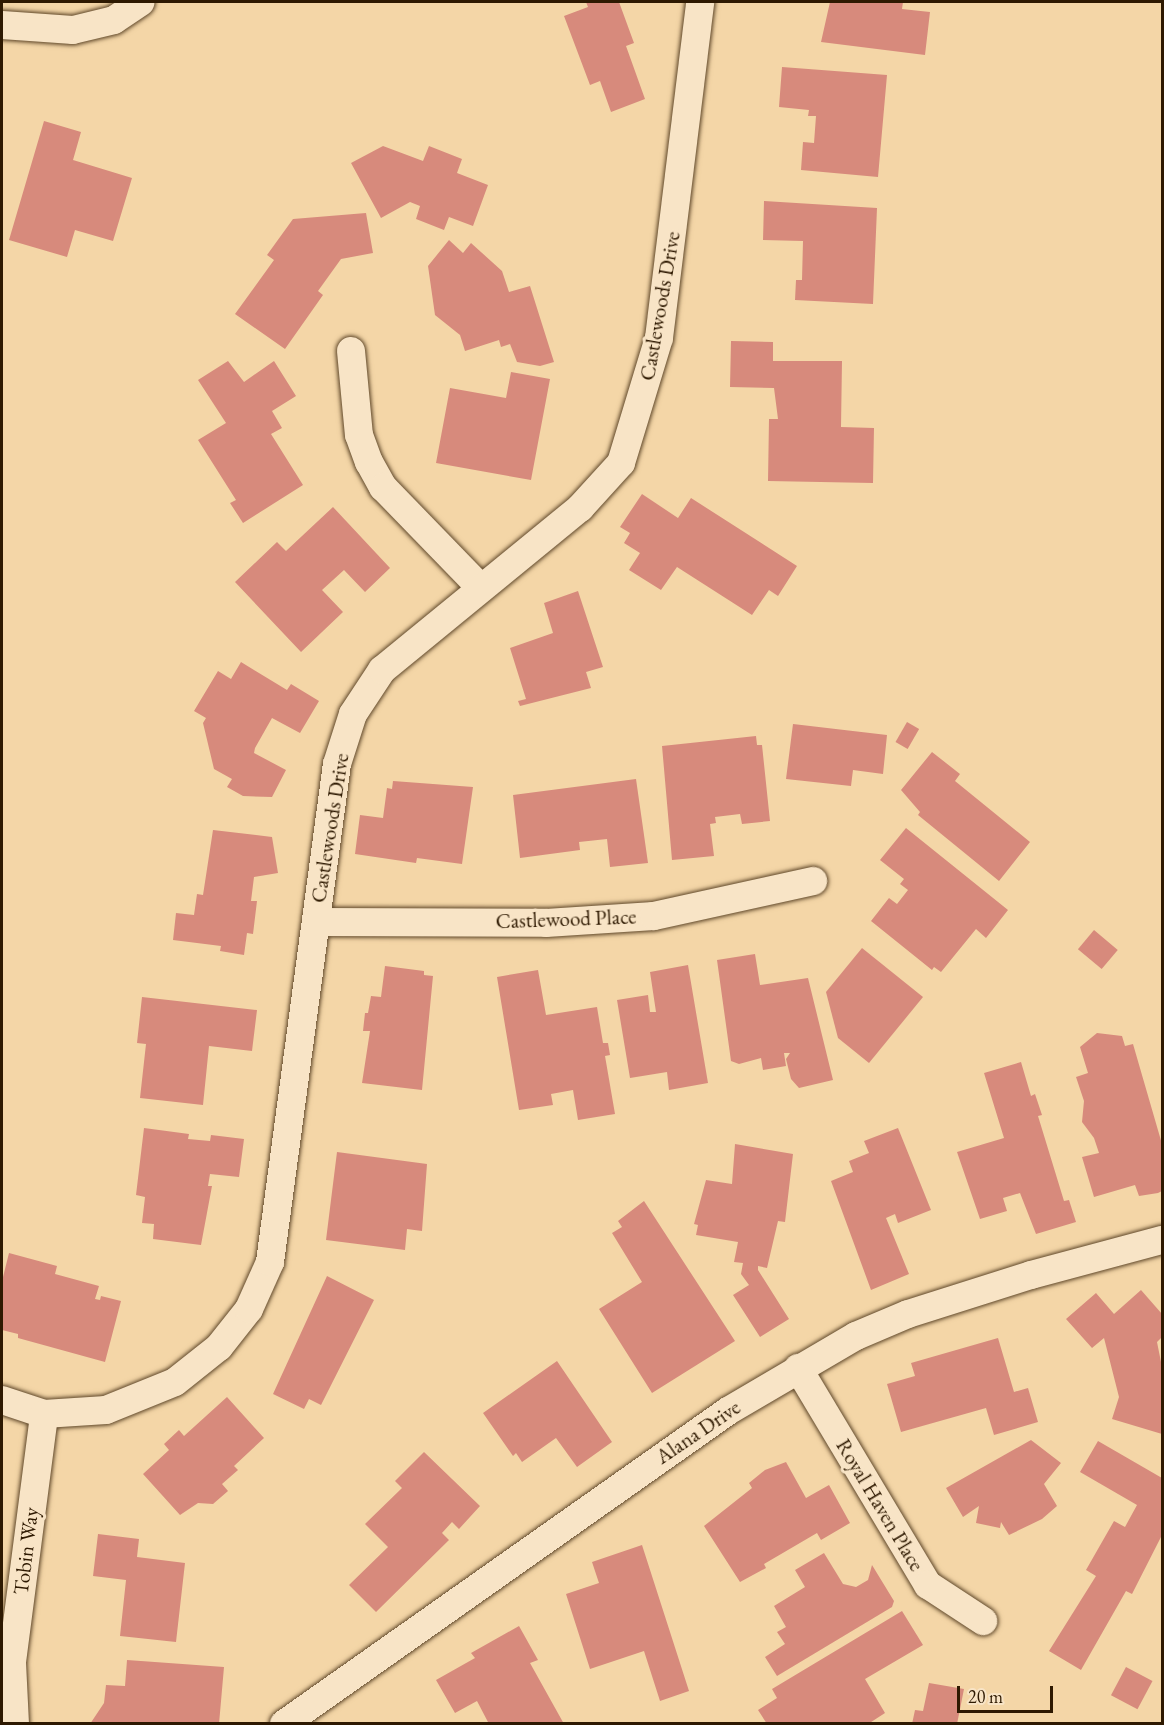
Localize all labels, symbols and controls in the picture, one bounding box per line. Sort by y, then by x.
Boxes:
street label: Castlewoods Drive [634,229,686,383]
street label: Castlewoods Drive [306,751,354,905]
street label: Castlewood Place [495,904,637,934]
street label: Alana Drive [651,1395,745,1469]
street label: Royal Haven Place [831,1434,929,1576]
street label: Tobin Way [8,1506,44,1596]
scale bar [960,1674,1056,1712]
text: 20 m [968,1685,1003,1708]

